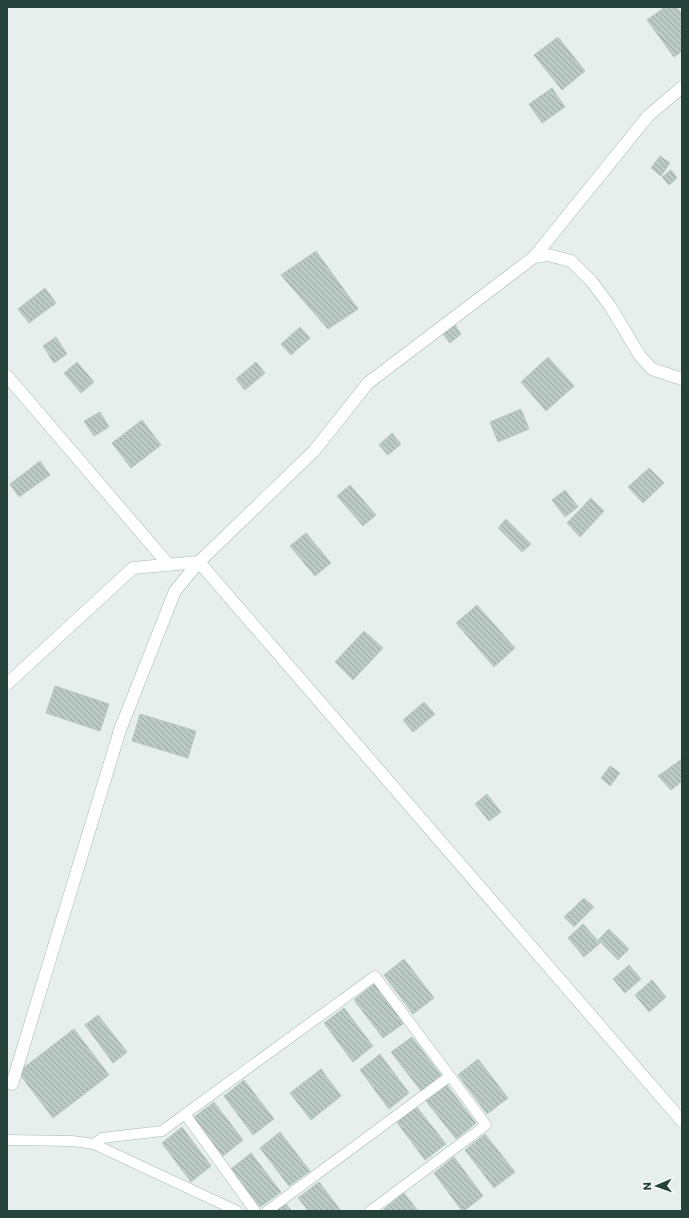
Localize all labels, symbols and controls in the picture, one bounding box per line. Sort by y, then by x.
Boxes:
north arrow [637,1166,677,1206]
text: N [639,1182,655,1191]

